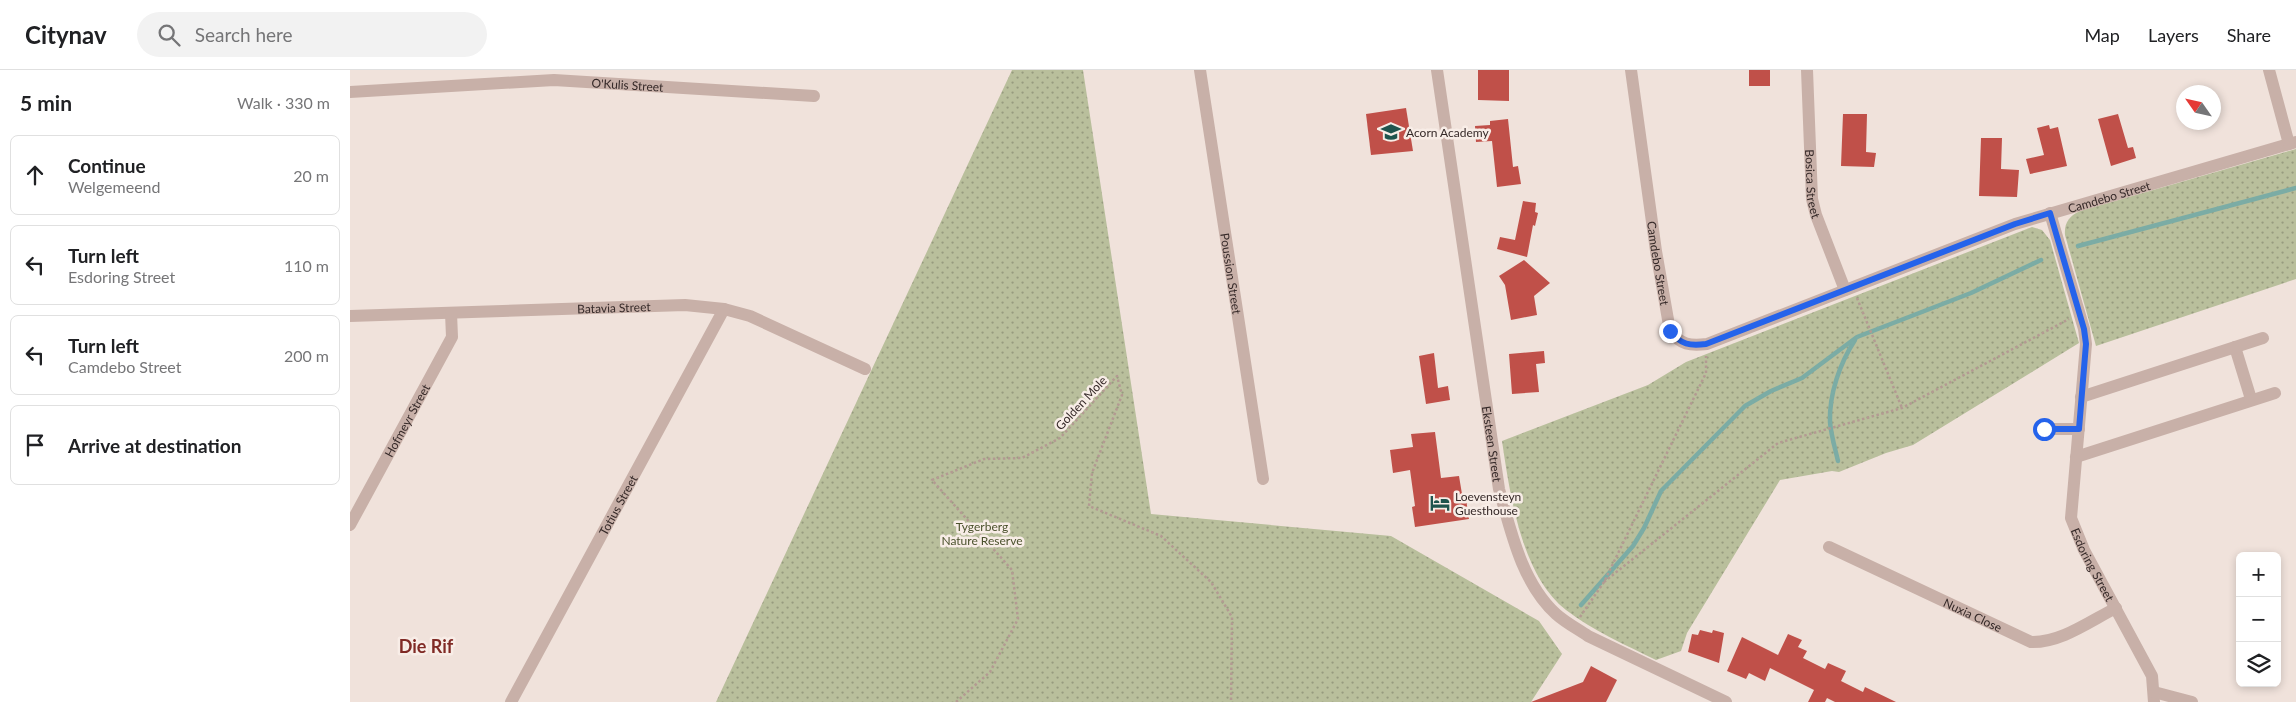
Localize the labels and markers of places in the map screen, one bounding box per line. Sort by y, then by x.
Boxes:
school or university icon: Acorn Academy [1380,121,1402,143]
place label: Acorn Academy [1406,125,1490,140]
place label: Loevensteyn Guesthouse [1455,489,1521,518]
hotel icon: Loevensteyn Guesthouse [1429,492,1451,514]

